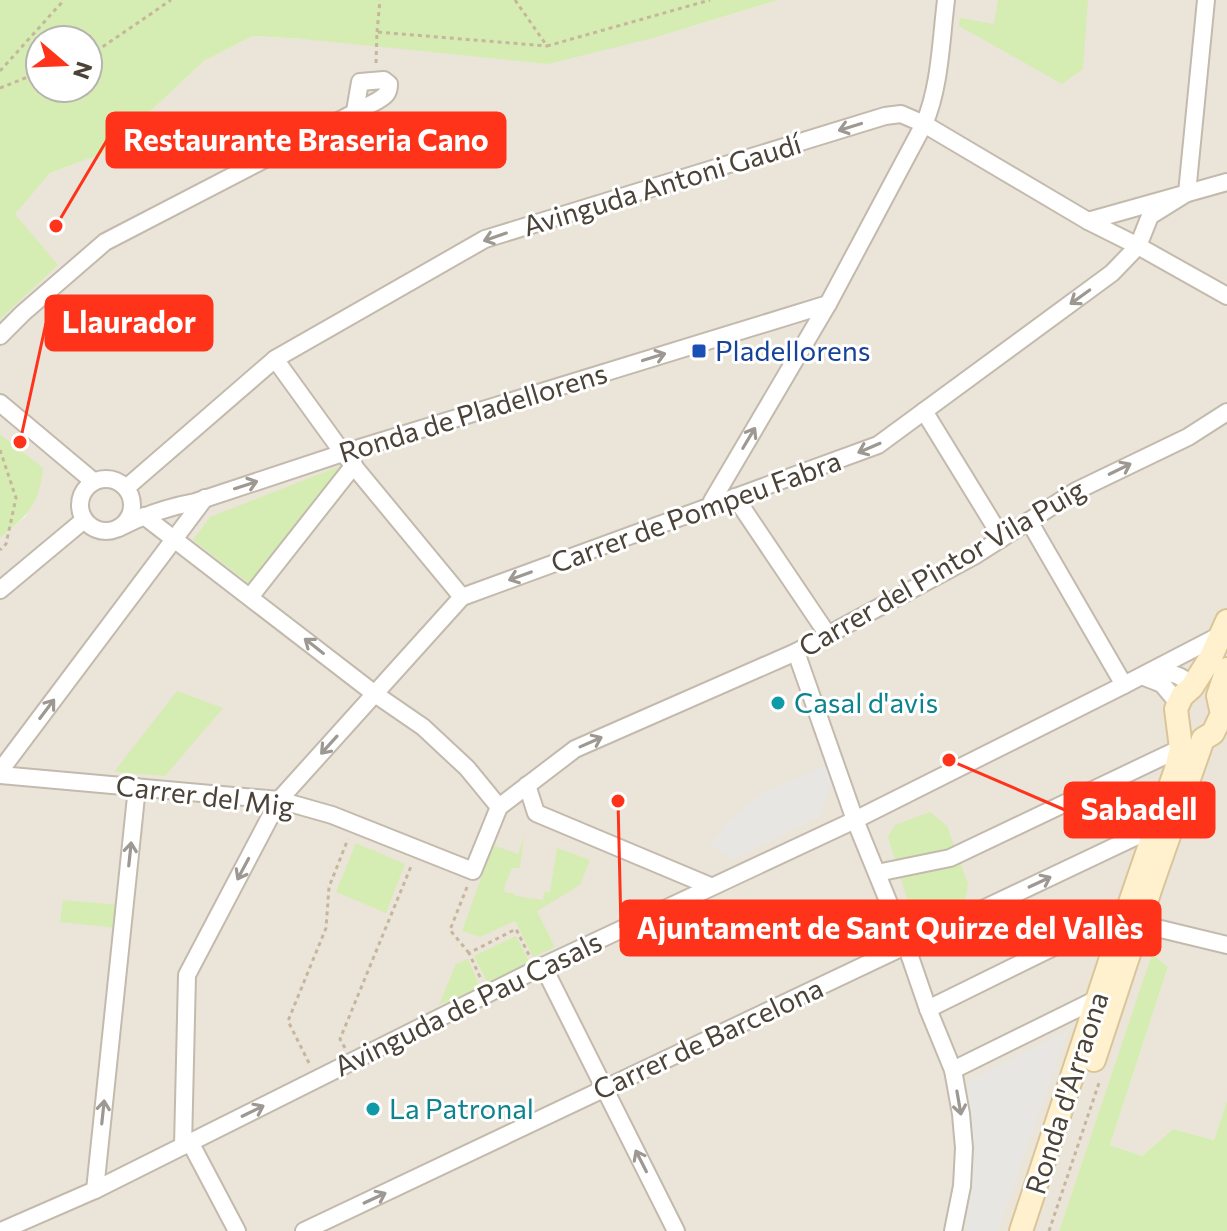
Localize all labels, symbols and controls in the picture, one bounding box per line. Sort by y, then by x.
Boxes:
north arrow [24,24,104,104]
text: N [68,58,99,83]
callout: Restaurante Braseria Cano [107,113,505,167]
text: Restaurante Braseria Cano [123,120,489,157]
one-way arrow [838,120,864,135]
street label: Avinguda Antoni Gaudí [519,125,806,243]
one-way arrow [483,230,508,245]
one-way arrow [1070,288,1091,305]
callout: Llaurador [46,296,212,350]
text: Llaurador [62,302,196,339]
place label: Pladellorens [715,333,870,367]
marker: Pladellorens [690,342,708,360]
one-way arrow [641,349,667,364]
street label: Ronda de Pladellorens [335,355,611,469]
one-way arrow [741,427,757,450]
one-way arrow [857,441,881,456]
street label: Carrer de Pompeu Fabra [546,443,845,579]
one-way arrow [1108,461,1132,476]
street label: Carrer del Pintor Vila Puig [792,471,1091,663]
one-way arrow [232,477,258,492]
one-way arrow [508,570,532,584]
one-way arrow [303,638,325,655]
place label: Casal d'avis [794,685,938,719]
marker: Casal d'avis [769,694,787,712]
one-way arrow [39,698,55,720]
one-way arrow [579,733,603,748]
one-way arrow [320,735,339,755]
street label: Carrer del Mig [114,767,296,823]
callout: Sabadell [1065,783,1214,837]
text: Sabadell [1080,789,1198,826]
one-way arrow [122,841,137,868]
one-way arrow [234,856,250,880]
one-way arrow [1027,874,1051,889]
callout: Ajuntament de Sant Quirze del Vallès [621,901,1160,955]
text: Ajuntament de Sant Quirze del Vallès [636,908,1144,945]
street label: Avinguda de Pau Casals [328,924,607,1083]
street label: Carrer de Barcelona [587,970,828,1106]
street label: Ronda d'Arraona [1017,987,1115,1198]
one-way arrow [953,1089,968,1115]
place label: La Patronal [389,1091,534,1125]
one-way arrow [96,1099,111,1126]
marker: La Patronal [364,1100,382,1118]
one-way arrow [241,1103,265,1118]
one-way arrow [633,1150,649,1174]
one-way arrow [362,1190,386,1205]

